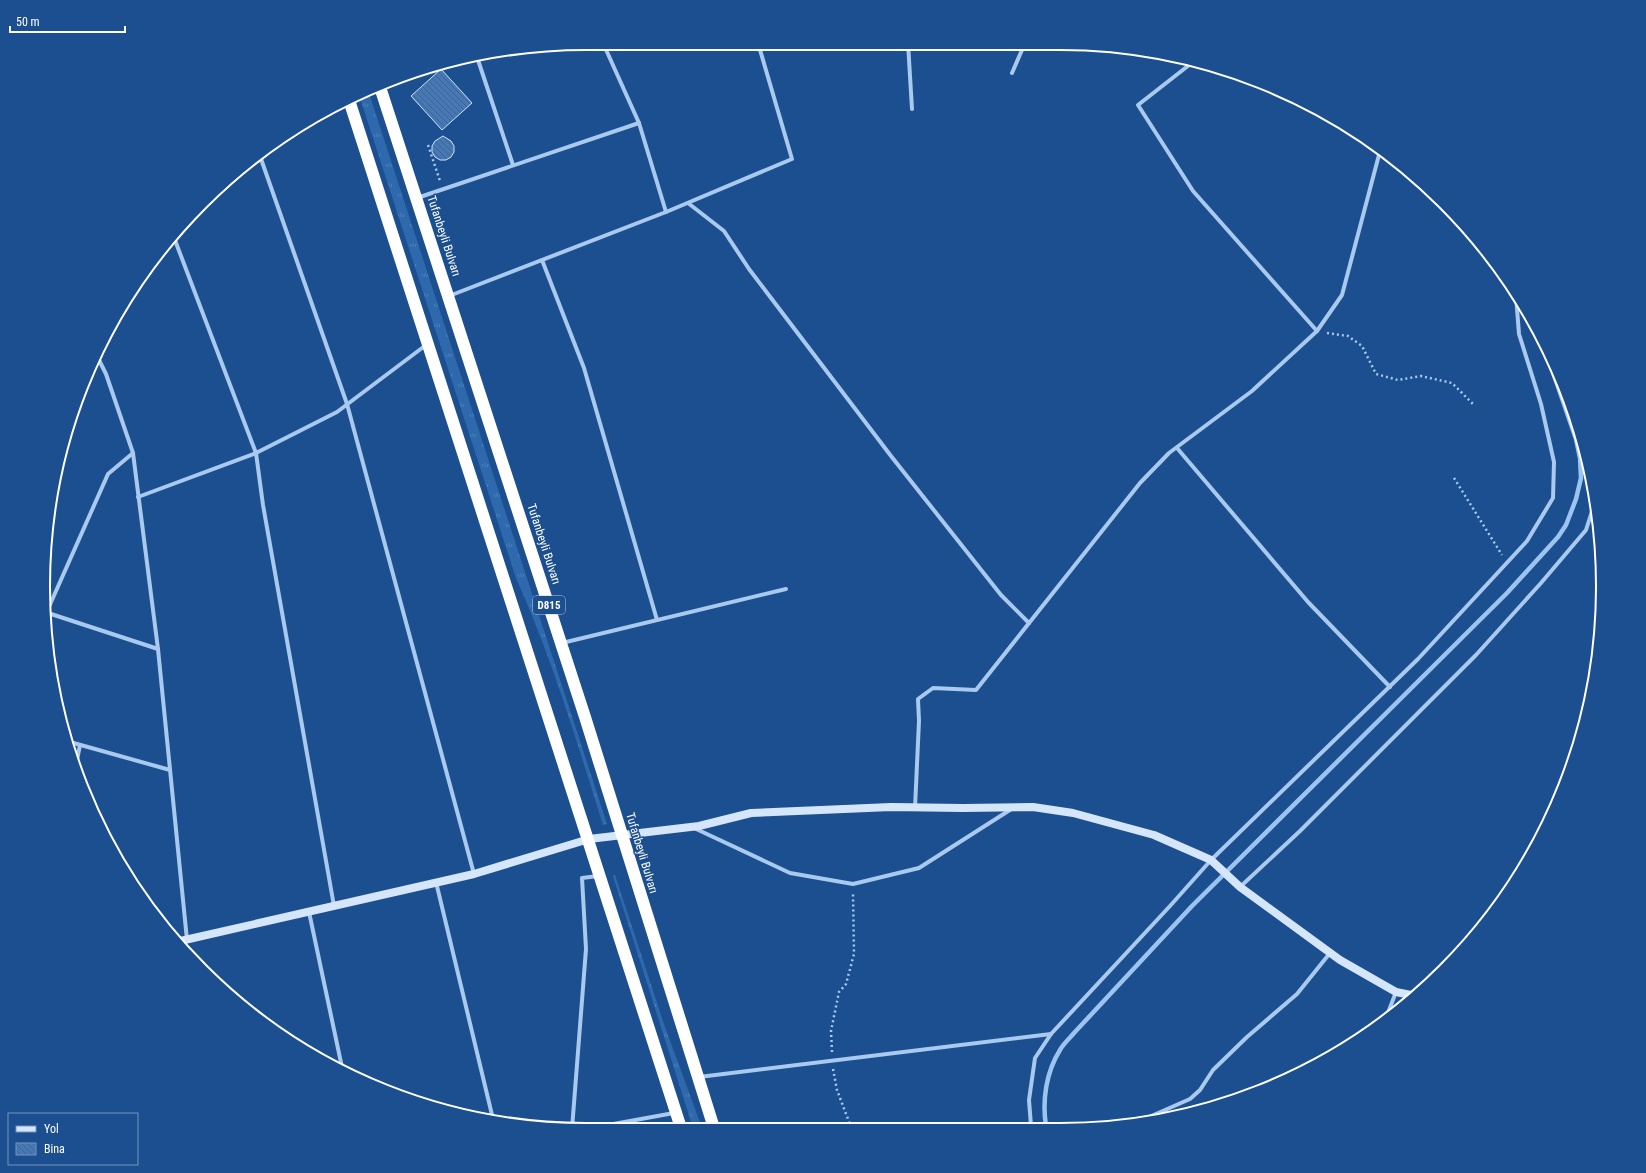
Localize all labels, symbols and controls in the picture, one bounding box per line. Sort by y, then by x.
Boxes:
scale bar [10,8,125,34]
text: 50 m [16,15,40,29]
street label: Tufanbeyli Bulvarı [424,194,464,278]
street label: Tufanbeyli Bulvarı [524,502,564,586]
road number: D815 [533,596,565,614]
street label: Tufanbeyli Bulvarı [623,811,661,895]
legend [8,1113,138,1165]
text: Yol [44,1122,59,1136]
text: Bina [44,1142,65,1156]

